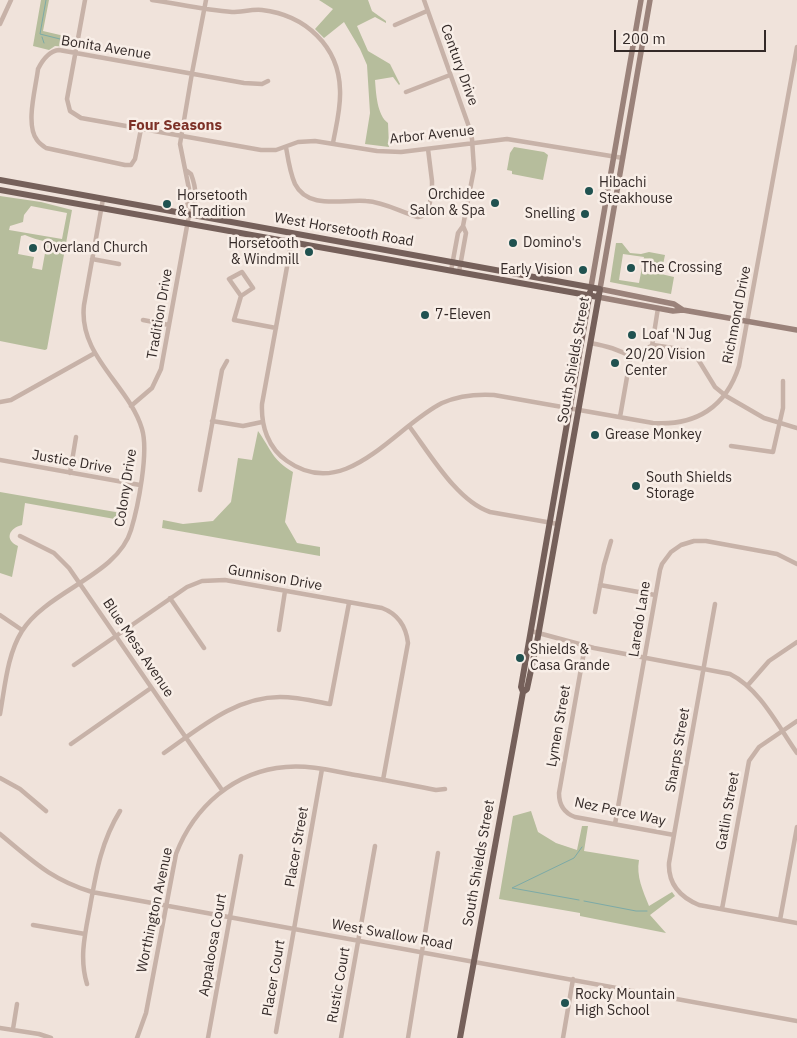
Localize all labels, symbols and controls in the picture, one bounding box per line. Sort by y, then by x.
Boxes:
scale bar [617,20,770,52]
street label: Century Drive [437,22,481,108]
text: 200 m [622,29,666,48]
street label: Bonita Avenue [60,33,152,63]
district label: Four Seasons [128,117,222,135]
street label: Arbor Avenue [389,122,475,148]
place label: Hibachi Steakhouse [599,175,673,208]
marker: Hibachi Steakhouse [583,185,595,197]
place label: Orchidee Salon & Spa [410,187,485,220]
place label: Horsetooth & Tradition [177,188,248,220]
marker: Orchidee Salon & Spa [489,197,501,209]
marker: Horsetooth & Tradition [161,198,173,210]
place label: Snelling [525,206,575,222]
marker: Snelling [579,208,591,220]
street label: West Horsetooth Road [273,209,415,251]
place label: Domino's [523,235,582,251]
place label: Horsetooth & Windmill [228,236,299,268]
marker: Domino's [507,237,519,249]
place label: Overland Church [43,240,148,256]
marker: Overland Church [27,242,39,254]
marker: Horsetooth & Windmill [303,246,315,258]
place label: The Crossing [641,260,722,276]
place label: Early Vision [500,262,573,278]
marker: The Crossing [625,262,637,274]
marker: Early Vision [577,264,589,276]
street label: Richmond Drive [719,265,755,365]
street label: Tradition Drive [144,267,176,361]
street label: South Shields Street [555,296,593,424]
place label: 7-Eleven [435,307,491,323]
marker: 7-Eleven [419,309,431,321]
place label: Loaf 'N Jug [642,327,711,343]
marker: Loaf 'N Jug [626,329,638,341]
place label: 20/20 Vision Center [625,347,705,380]
marker: 20/20 Vision Center [609,357,621,369]
place label: Grease Monkey [605,427,702,443]
marker: Grease Monkey [589,429,601,441]
street label: Justice Drive [31,447,113,477]
street label: Colony Drive [112,448,140,528]
place label: South Shields Storage [646,470,732,502]
marker: South Shields Storage [630,480,642,492]
street label: Gunnison Drive [227,561,323,595]
street label: Laredo Lane [626,580,654,658]
street label: Blue Mesa Avenue [99,596,177,700]
place label: Shields & Casa Grande [530,642,610,674]
marker: Shields & Casa Grande [514,652,526,664]
street label: Lymen Street [544,684,574,768]
street label: Sharps Street [662,707,694,793]
street label: Gatlin Street [713,771,743,851]
street label: Nez Perce Way [573,794,667,830]
street label: South Shields Street [460,799,498,927]
street label: Placer Street [282,806,312,888]
street label: Worthington Avenue [134,846,176,974]
street label: Appaloosa Court [196,892,230,998]
street label: West Swallow Road [330,916,454,954]
street label: Placer Court [259,938,289,1018]
street label: Rustic Court [324,946,354,1024]
place label: Rocky Mountain High School [575,987,675,1020]
marker: Rocky Mountain High School [559,997,571,1009]

